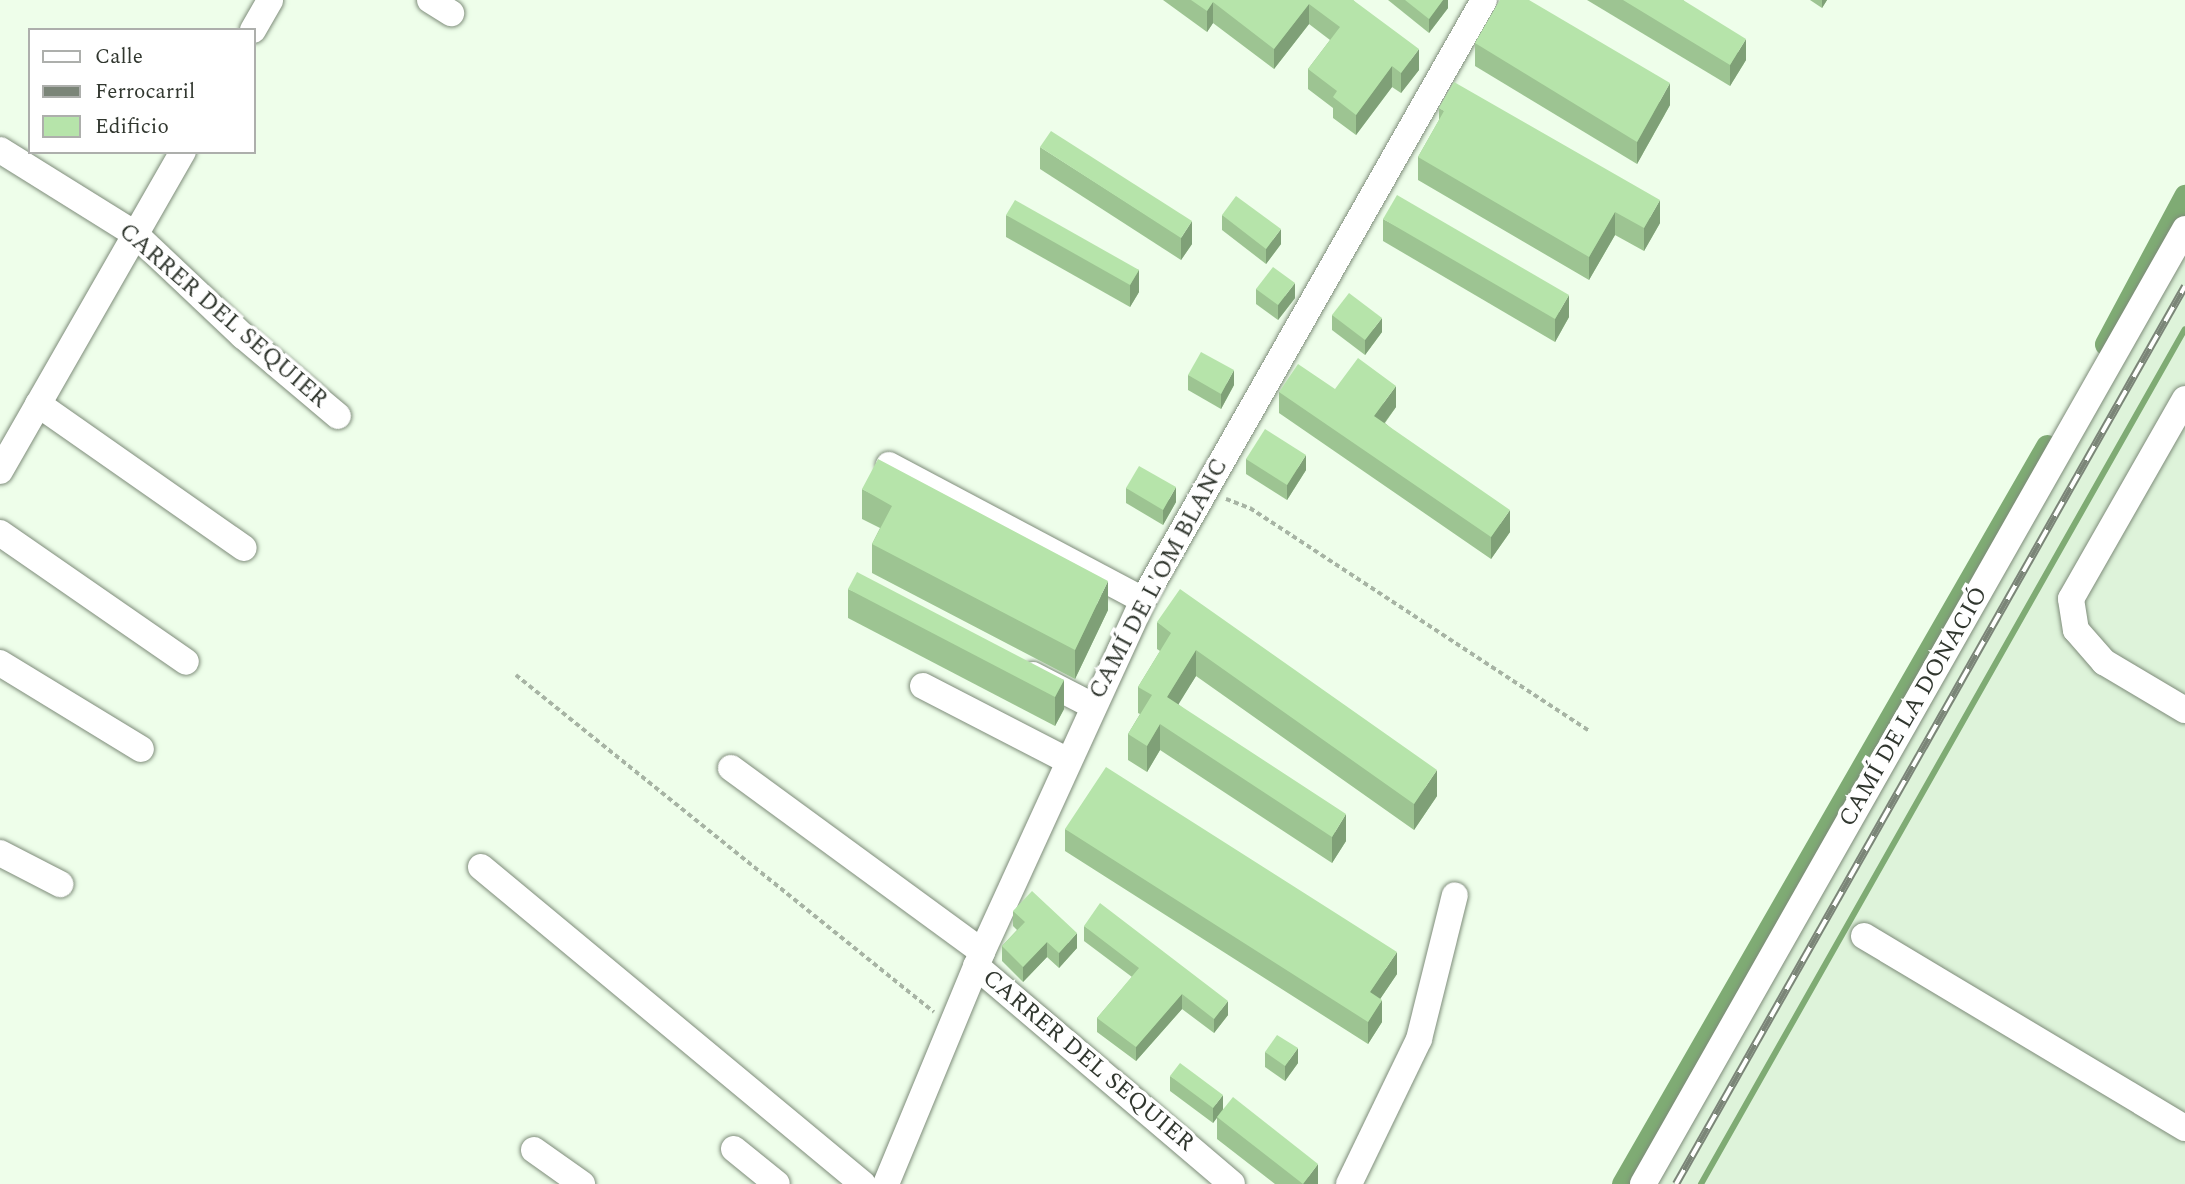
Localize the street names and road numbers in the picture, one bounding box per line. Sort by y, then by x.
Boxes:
street label: CARRER DEL SEQUIER [113,217,333,415]
street label: CAMÍ DE L'OM BLANC [1083,454,1235,704]
street label: CAMÍ DE LA DONACIÓ [1833,582,1995,832]
street label: CARRER DEL SEQUIER [976,964,1200,1158]

